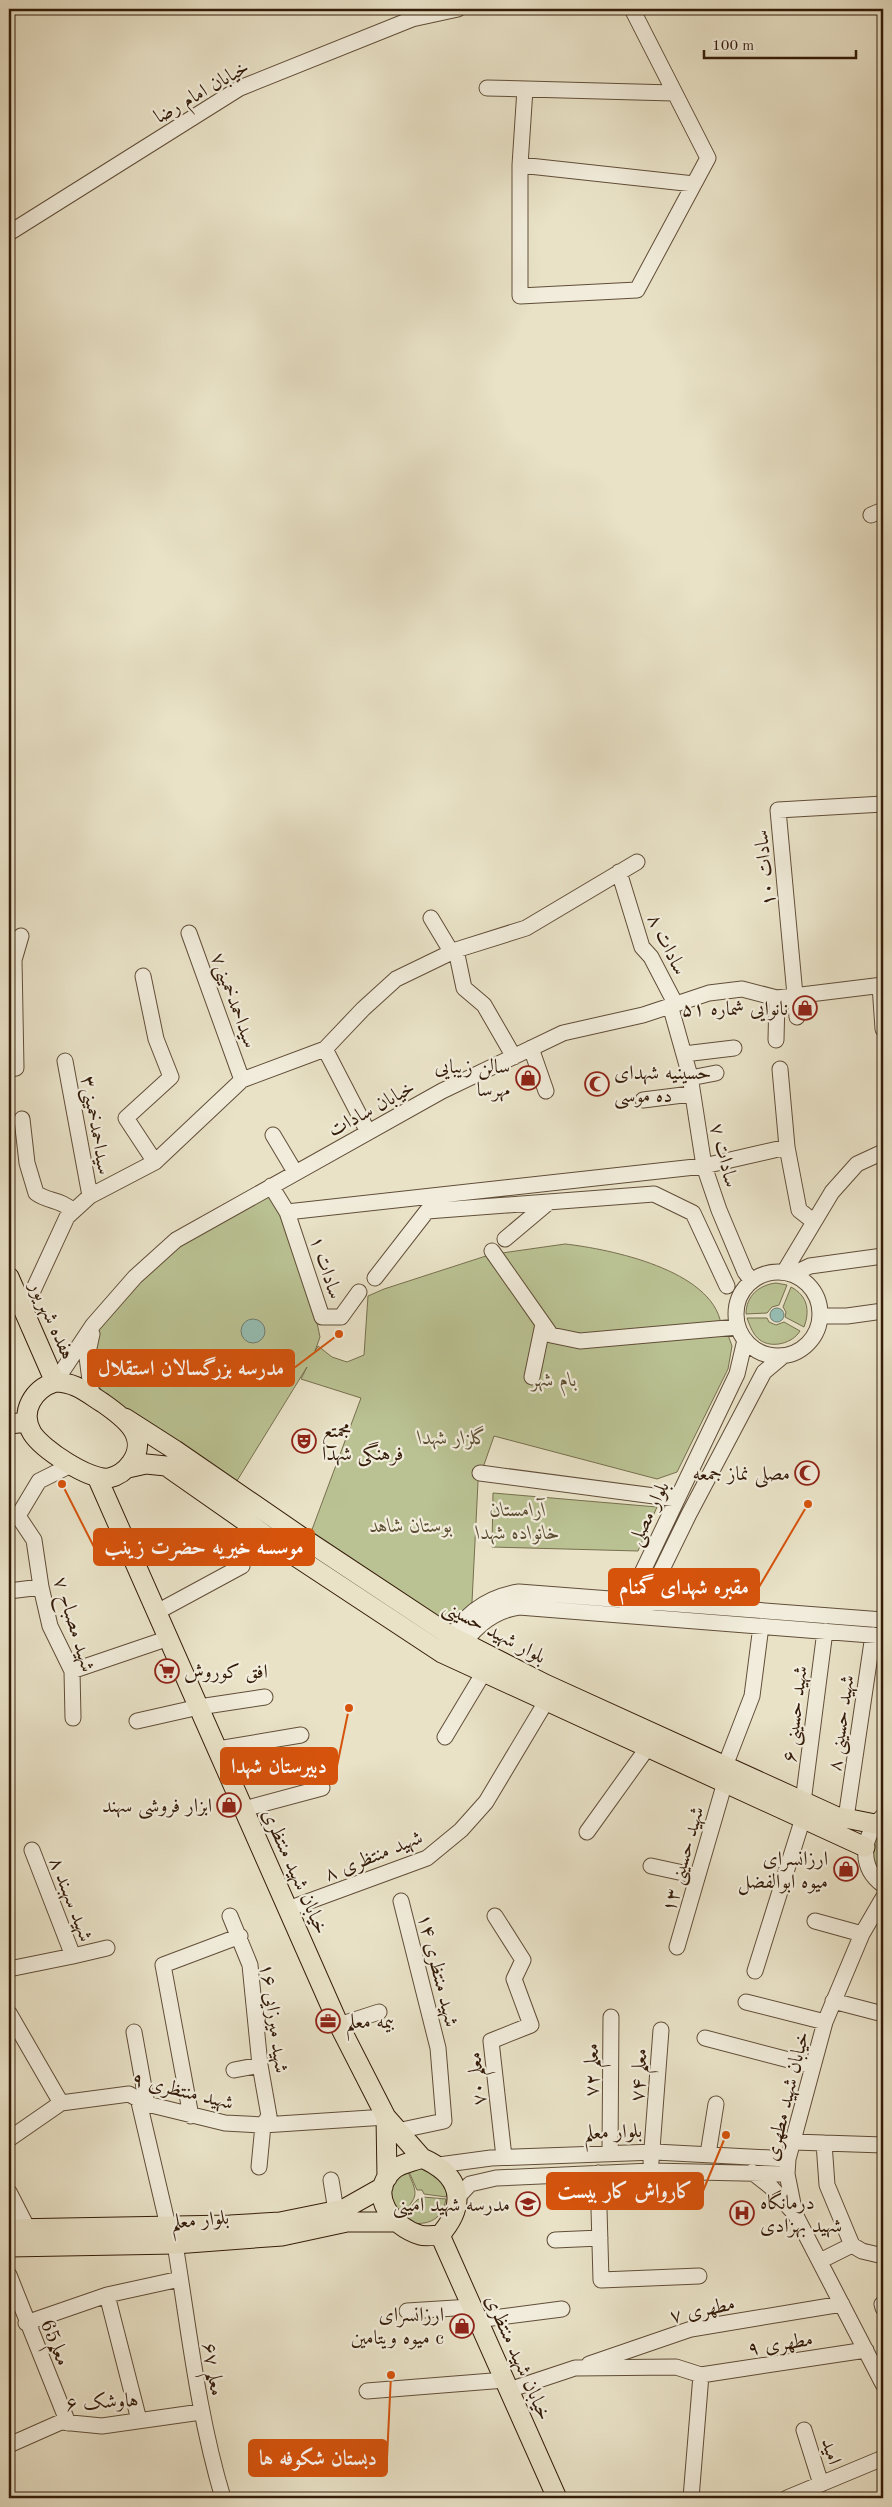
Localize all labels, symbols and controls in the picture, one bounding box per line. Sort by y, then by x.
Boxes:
scale bar [704,28,857,60]
text: 100 m [712,39,754,54]
street label: خیابان امام رضا [151,58,256,133]
street label: سادات ۱۰ [752,829,780,907]
street label: سادات ۸ [643,911,689,979]
street label: سیداحمدخمینی۷ [204,950,260,1052]
shop icon: نانوایی شماره ۵۱ [792,995,818,1021]
place label: نانوایی شماره ۵۱ [681,1000,788,1022]
place label: سالن زیبایی مهرسا [435,1058,510,1102]
place label: حسینیه شهدای ده موسی [614,1064,711,1110]
shop icon: سالن زیبایی مهرسا [515,1065,541,1091]
mosque icon: حسینیه شهدای ده موسی [584,1071,610,1097]
street label: سیداحمدخمینی۳ [74,1074,114,1177]
street label: خیابان سادات [325,1078,419,1142]
street label: سادات ۷ [705,1121,741,1189]
street label: سادات ۱ [306,1234,345,1302]
street label: هفده شهریور [23,1277,77,1363]
callout: مدرسه بزرگسالان استقلال [88,1350,294,1386]
text: مدرسه بزرگسالان استقلال [98,1356,284,1381]
park label: بام شهر [530,1371,577,1397]
place label: مجمتع فرهنگی شهدا [322,1422,403,1467]
park label: گلزار شهدا [417,1425,488,1450]
theatre icon: مجمتع فرهنگی شهدا [291,1428,317,1454]
mosque icon: مصلی نماز جمعه [794,1460,820,1486]
place label: مصلی نماز جمعه [692,1465,790,1488]
street label: بلوار مصلی [626,1479,677,1550]
park label: آرامستان خانواده شهدا [475,1497,560,1545]
park label: بوستان شاهد [370,1517,453,1538]
callout: موسسه خیریه حضرت زینب [94,1529,314,1565]
text: موسسه خیریه حضرت زینب [104,1538,304,1561]
callout: مقبره شهدای گمنام [609,1569,759,1605]
text: مقبره شهدای گمنام [619,1573,749,1606]
street label: شهید مصباح ۷ [43,1575,97,1676]
street label: بلوار شهید حسینی [438,1597,549,1671]
supermarket icon: افق کوروش [154,1658,180,1684]
place label: افق کوروش [184,1662,268,1684]
street label: شهید حسینی ۶ [780,1665,815,1764]
street label: شهید حسینی ۸ [825,1674,862,1773]
callout: دبیرستان شهدا [221,1748,337,1784]
text: دبیرستان شهدا [231,1756,327,1780]
shop icon: ابزار فروشی سهند [216,1792,242,1818]
place label: ابزار فروشی سهند [102,1797,212,1820]
street label: شهید حسینی ۱۳ [659,1804,711,1915]
street label: خیابان شهید منتظری [257,1806,331,1938]
street label: شهید منتظری ۸ [322,1828,426,1887]
place label: ارزانسرای میوه ابوالفضل [738,1850,828,1896]
street label: شهید سهبند ۸ [44,1855,95,1945]
shop icon: ارزانسرای میوه ابوالفضل [833,1856,859,1882]
street label: شهید منتظری ۱۴ [412,1912,461,2029]
street label: شهید میرزایی ۱۶ [253,1962,291,2075]
office icon: بیمه معلم [315,2008,341,2034]
place label: بیمه معلم [346,2012,395,2042]
street label: خیابان شهید مطهری [762,2030,815,2164]
street label: معلم ۷۲ [582,2043,612,2097]
street label: معلم ۷۴ [627,2048,661,2103]
street label: معلم ۷۰ [464,2050,500,2107]
street label: شهید منتظری ۹ [129,2070,235,2115]
street label: بلوار معلم [584,2121,643,2153]
callout: کارواش کار بیست [547,2173,703,2209]
text: کارواش کار بیست [557,2180,693,2204]
place label: درمانگاه شهید بهزادی [760,2189,842,2238]
school or university icon: مدرسه شهید امینی [515,2191,541,2217]
place label: مدرسه شهید امینی [393,2196,510,2219]
hospital icon: درمانگاه شهید بهزادی [729,2200,755,2226]
street label: بلوار معلم [170,2208,231,2242]
street label: خیابان شهید منتظری [480,2292,554,2424]
street label: مطهری ۷ [668,2294,737,2329]
place label: ارزانسرای میوه ویتامین c [351,2306,444,2350]
shop icon: ارزانسرای میوه ویتامین c [449,2313,475,2339]
street label: معلم65 [28,2316,73,2372]
street label: مطهری ۹ [746,2330,815,2361]
street label: معلم ۶۷ [189,2341,227,2399]
street label: هاوشک ۶ [65,2389,139,2415]
street label: امید [817,2436,844,2467]
callout: دبستان شکوفه ها [249,2440,387,2476]
text: دبستان شکوفه ها [259,2447,377,2471]

